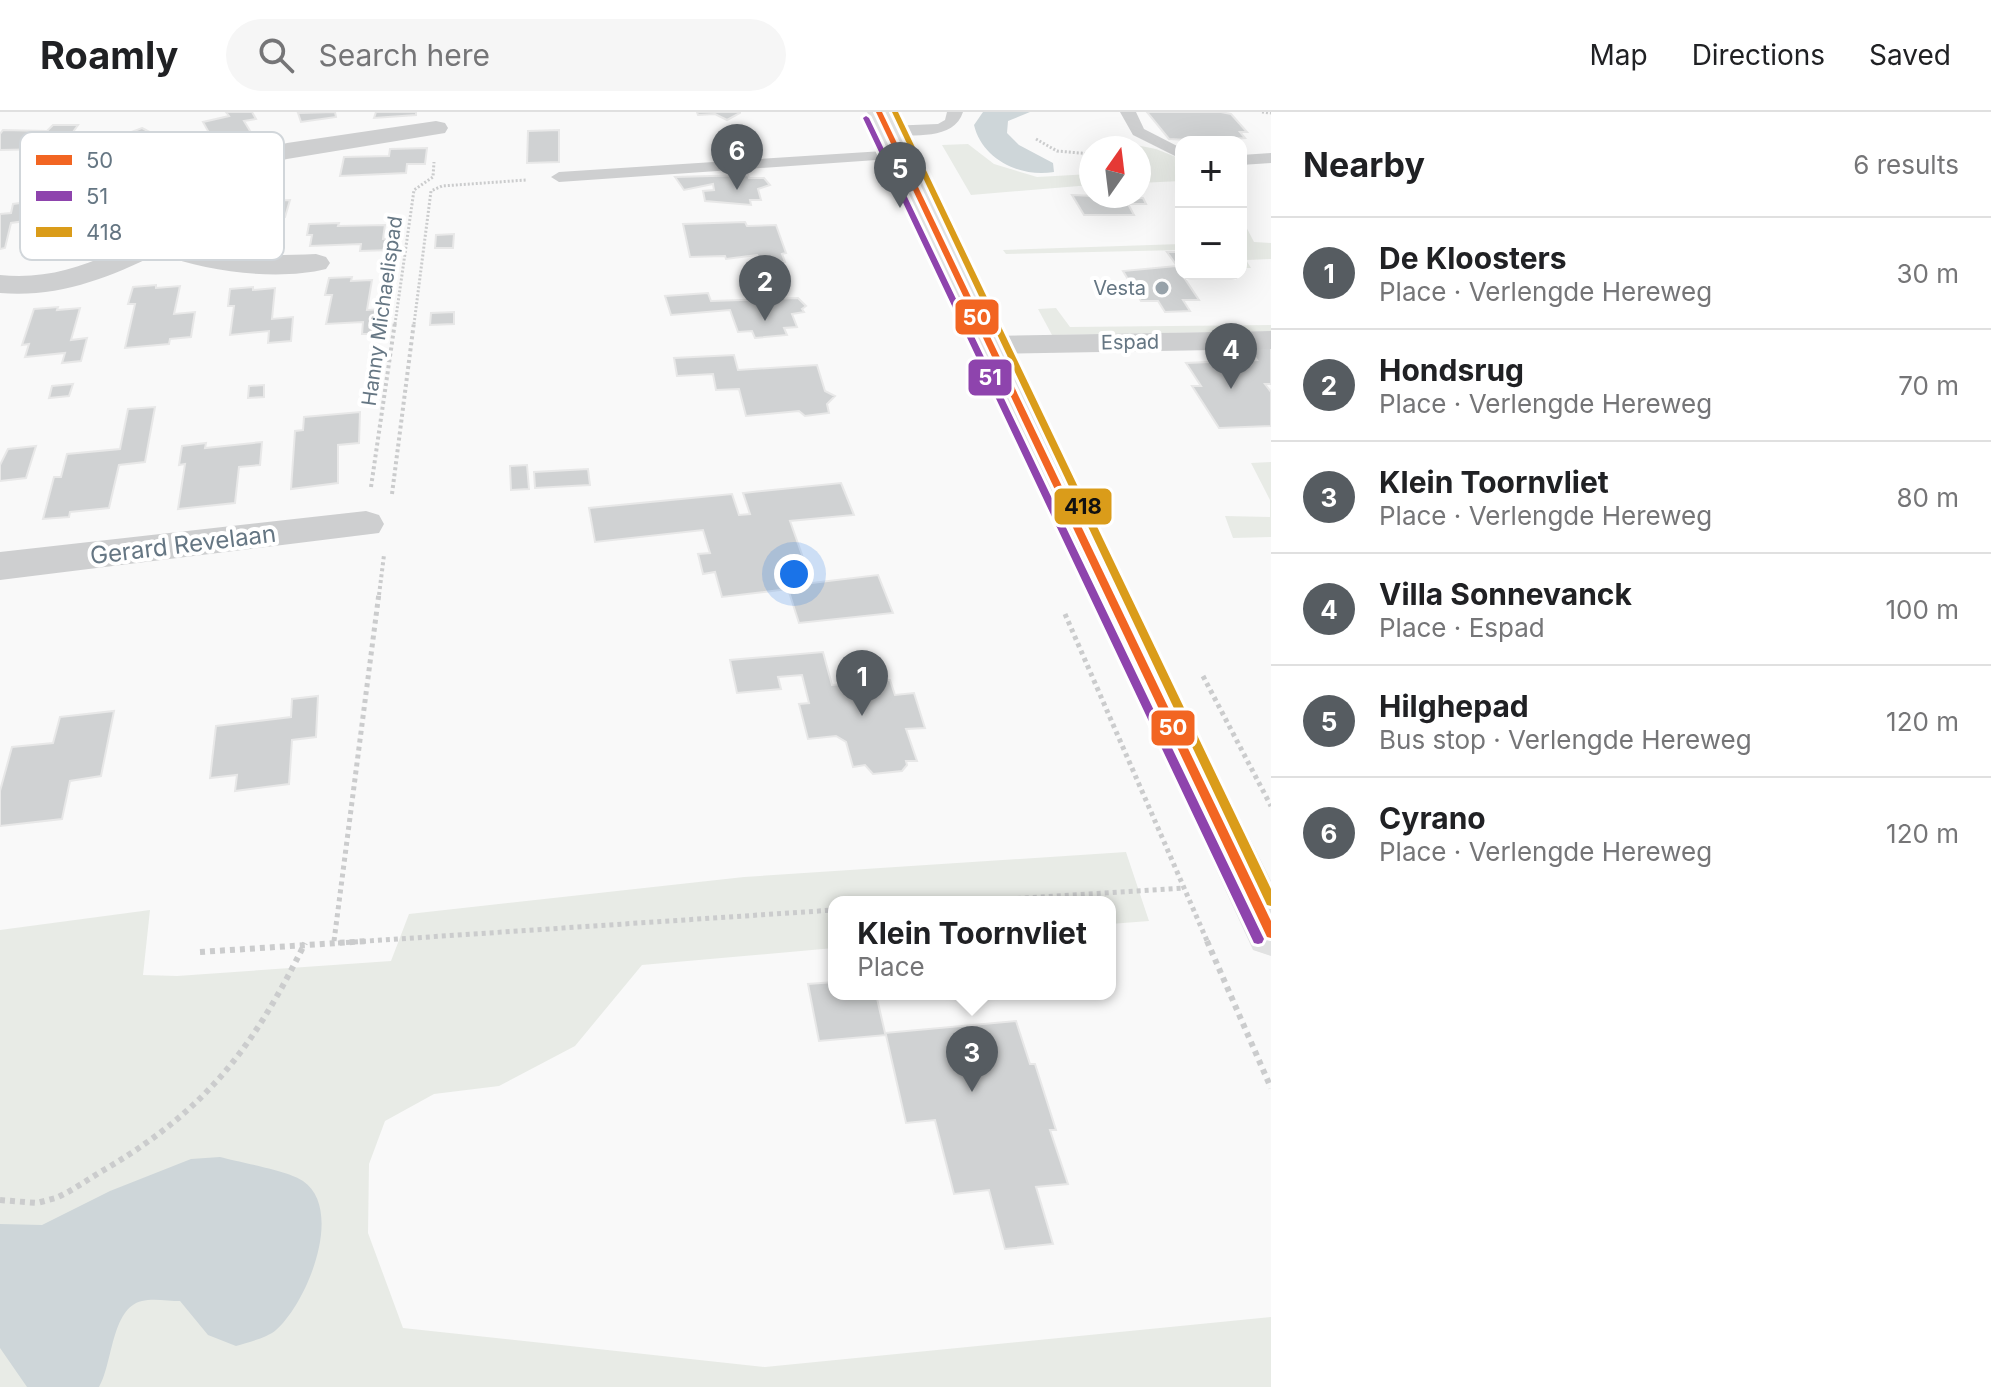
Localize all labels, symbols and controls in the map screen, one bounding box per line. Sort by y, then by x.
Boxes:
search box [226,19,786,91]
text: Roamly [40,32,178,78]
icon: search [254,33,298,77]
text: Search here [318,37,490,73]
text: Map [1589,38,1648,72]
text: Directions [1692,38,1825,72]
text: Saved [1869,38,1951,72]
pin: 6 [711,124,763,190]
legend [20,132,284,260]
north arrow [1079,136,1151,208]
map controls [1175,136,1247,280]
button: + [1175,136,1247,208]
pin: 5 [874,142,926,208]
text: Nearby [1303,144,1425,185]
text: 50 [86,147,113,173]
text: 6 results [1853,149,1959,180]
text: 51 [86,183,108,209]
button: − [1175,208,1247,280]
street label: Hanny Michaelispad [357,215,407,407]
text: 418 [86,219,122,245]
text: De Kloosters [1379,240,1567,276]
pin: 2 [739,255,791,321]
text: 1 [1323,258,1335,289]
text: 30 m [1896,258,1959,289]
place label: Vesta [1093,276,1146,300]
text: Place · Verlengde Hereweg [1379,276,1712,307]
marker: Vesta [1153,279,1171,297]
line badge: 50 [954,298,1000,336]
text: 50 [963,304,991,330]
pin: 4 [1205,323,1257,389]
street label: Espad [1101,329,1159,355]
text: Hondsrug [1379,352,1524,388]
line badge: 51 [967,358,1013,397]
text: 51 [978,364,1002,390]
text: 2 [1321,370,1337,401]
text: 70 m [1898,370,1959,401]
text: Place · Verlengde Hereweg [1379,388,1712,419]
text: Klein Toornvliet [1379,464,1609,500]
text: 3 [1321,482,1337,513]
text: 80 m [1896,482,1959,513]
line badge: 418 [1053,487,1113,526]
text: 418 [1064,493,1102,519]
text: Place · Verlengde Hereweg [1379,500,1712,531]
street label: Gerard Revelaan [88,519,278,570]
your location [774,554,814,594]
text: Villa Sonnevanck [1379,576,1632,612]
text: 4 [1320,594,1338,625]
text: 100 m [1886,594,1959,625]
text: Place · Espad [1379,612,1545,643]
pin: 1 [836,650,888,716]
text: Hilghepad [1379,688,1529,724]
text: 5 [1321,706,1337,737]
text: 120 m [1886,706,1959,737]
line badge: 50 [1150,709,1196,747]
text: 50 [1159,714,1187,740]
text: Bus stop · Verlengde Hereweg [1379,724,1752,755]
text: Cyrano [1379,800,1486,836]
text: 6 [1321,818,1337,849]
text: 120 m [1886,818,1959,849]
text: Place · Verlengde Hereweg [1379,836,1712,867]
popup [828,896,1116,1000]
text: Klein Toornvliet [857,915,1087,951]
text: Place [857,951,925,982]
pin: 3 [946,1026,998,1092]

